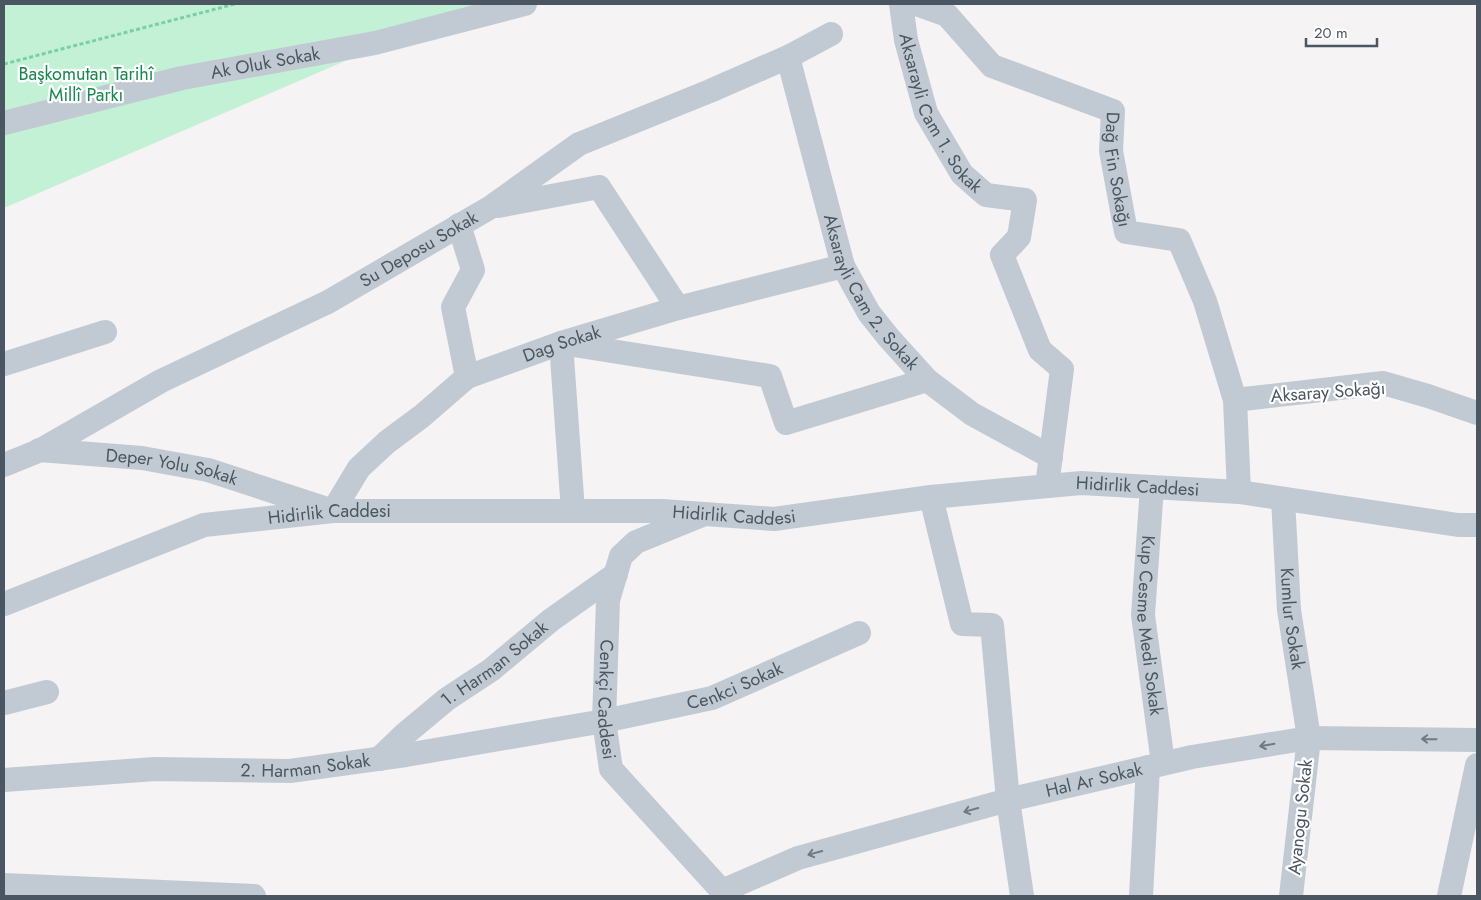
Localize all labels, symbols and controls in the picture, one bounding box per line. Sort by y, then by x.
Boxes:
scale bar [1306,15,1377,47]
text: 20 m [1314,22,1348,44]
street label: Aksarayli Cam 1. Sokak [892,32,988,199]
street label: Ak Oluk Sokak [208,40,322,86]
park label: Başkomutan Tarihî Millî Parkı [19,61,155,108]
street label: Dağ Fin Sokağı [1098,111,1138,229]
street label: Su Deposu Sokak [355,204,483,294]
street label: Aksarayli Cam 2. Sokak [817,211,925,376]
street label: Dag Sokak [519,319,604,369]
street label: Aksaray Sokağı [1270,375,1386,409]
street label: Deper Yolu Sokak [105,442,241,492]
street label: Hidirlik Caddesi [1075,470,1200,503]
street label: Hidirlik Caddesi [266,498,391,531]
street label: Hidirlik Caddesi [671,499,797,532]
street label: Kup Cesme Medi Sokak [1130,535,1169,717]
street label: Kumlur Sokak [1274,567,1311,671]
street label: 1. Harman Sokak [435,615,554,712]
street label: Cenkçi Caddesi [591,639,622,761]
street label: Cenkci Sokak [684,655,787,716]
one-way arrow [1421,735,1437,744]
one-way arrow [1259,740,1275,750]
street label: 2. Harman Sokak [240,747,372,784]
street label: Hal Ar Sokak [1043,756,1145,804]
street label: Ayanogu Sokak [1281,758,1319,876]
one-way arrow [964,806,980,815]
one-way arrow [807,849,823,858]

